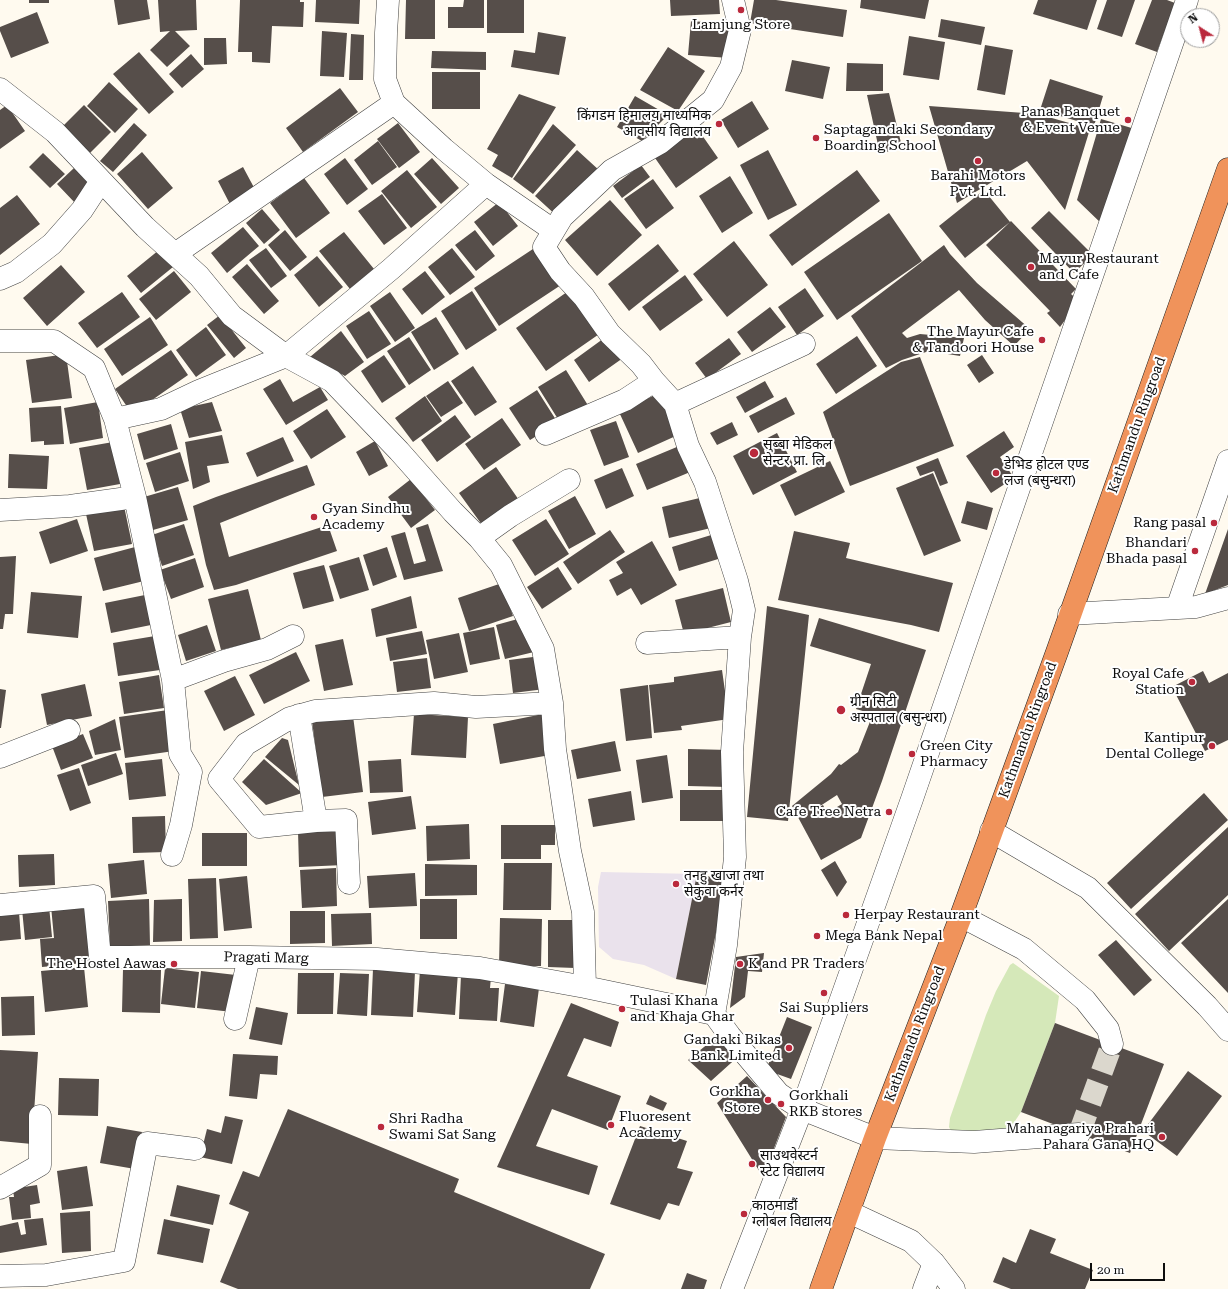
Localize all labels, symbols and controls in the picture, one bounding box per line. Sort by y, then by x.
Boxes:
marker: Lamjung Store [736,5,746,15]
north arrow [1180,8,1220,48]
text: N [1186,11,1200,26]
place label: Lamjung Store [692,17,790,33]
place label: Panas Banquet & Event Venue [1021,104,1120,136]
place label: किंगडम हिमालय माध्यमिक आवसीय विद्यालय [577,108,711,140]
marker: Panas Banquet & Event Venue [1123,115,1133,125]
marker: किंगडम हिमालय माध्यमिक आवसीय विद्यालय [714,119,724,129]
place label: Saptagandaki Secondary Boarding School [824,122,993,154]
marker: Saptagandaki Secondary Boarding School [811,133,821,143]
marker: Barahi Motors Pvt. Ltd. [973,156,983,166]
place label: Barahi Motors Pvt. Ltd. [930,168,1026,200]
place label: Mayur Restaurant and Cafe [1039,251,1159,284]
marker: Mayur Restaurant and Cafe [1026,262,1036,272]
place label: The Mayur Cafe & Tandoori House [912,324,1034,356]
marker: The Mayur Cafe & Tandoori House [1037,335,1047,345]
street label: Kathmandu Ringroad [1104,354,1170,496]
place label: सुब्बा मेडिकल सेन्टर प्रा. लि [763,437,832,470]
marker: सुब्बा मेडिकल सेन्टर प्रा. लि [748,447,760,459]
place label: डेभिड होटल एण्ड लज (बसुन्धरा) [1004,457,1089,490]
marker: डेभिड होटल एण्ड लज (बसुन्धरा) [991,468,1001,478]
place label: Gyan Sindhu Academy [322,501,410,534]
marker: Gyan Sindhu Academy [309,512,319,522]
place label: Rang pasal [1133,515,1206,531]
marker: Rang pasal [1209,518,1219,528]
place label: Bhandari Bhada pasal [1106,535,1187,568]
marker: Bhandari Bhada pasal [1190,546,1200,556]
street label: Kathmandu Ringroad [995,659,1061,801]
place label: Royal Cafe Station [1112,666,1184,698]
marker: Royal Cafe Station [1187,677,1197,687]
place label: ग्रीन सिटी अस्पताल (बसुन्धरा) [850,694,947,726]
marker: ग्रीन सिटी अस्पताल (बसुन्धरा) [835,704,847,716]
place label: Kantipur Dental College [1106,730,1204,762]
place label: Green City Pharmacy [920,738,993,770]
marker: Kantipur Dental College [1207,741,1217,751]
marker: Green City Pharmacy [907,749,917,759]
place label: Cafe Tree Netra [776,804,881,820]
marker: Cafe Tree Netra [884,807,894,817]
place label: तनहु खाजा तथा सेकुवा कर्नर [684,868,764,900]
marker: तनहु खाजा तथा सेकुवा कर्नर [671,879,681,889]
place label: Herpay Restaurant [854,907,980,923]
marker: Herpay Restaurant [841,910,851,920]
place label: Mega Bank Nepal [825,928,942,944]
marker: Mega Bank Nepal [812,931,822,941]
street label: Pragati Marg [223,949,309,967]
place label: The Hostel Aawas [46,956,166,972]
place label: K and PR Traders [748,956,864,972]
marker: The Hostel Aawas [169,959,179,969]
marker: K and PR Traders [735,959,745,969]
street label: Kathmandu Ringroad [881,964,949,1104]
marker: Sai Suppliers [819,988,829,998]
place label: Tulasi Khana and Khaja Ghar [630,993,734,1026]
place label: Sai Suppliers [779,1000,869,1016]
marker: Tulasi Khana and Khaja Ghar [617,1004,627,1014]
place label: Gandaki Bikas Bank Limited [683,1032,781,1064]
marker: Gandaki Bikas Bank Limited [784,1043,794,1053]
place label: Gorkha Store [709,1084,760,1116]
place label: Gorkhali RKB stores [789,1088,862,1120]
marker: Gorkha Store [763,1095,773,1105]
marker: Gorkhali RKB stores [776,1099,786,1109]
place label: Fluoresent Academy [619,1109,691,1142]
place label: Shri Radha Swami Sat Sang [389,1111,496,1144]
marker: Fluoresent Academy [606,1120,616,1130]
place label: Mahanagariya Prahari Pahara Gana HQ [1006,1121,1154,1154]
marker: Shri Radha Swami Sat Sang [376,1122,386,1132]
marker: Mahanagariya Prahari Pahara Gana HQ [1157,1132,1167,1142]
place label: साउथवेस्टर्न स्टेट विद्यालय [760,1148,825,1180]
marker: साउथवेस्टर्न स्टेट विद्यालय [747,1159,757,1169]
place label: काठमाडौं ग्लोबल विद्यालय [752,1198,832,1230]
marker: काठमाडौं ग्लोबल विद्यालय [739,1209,749,1219]
scale bar [1092,1255,1167,1281]
text: 20 m [1097,1263,1124,1277]

